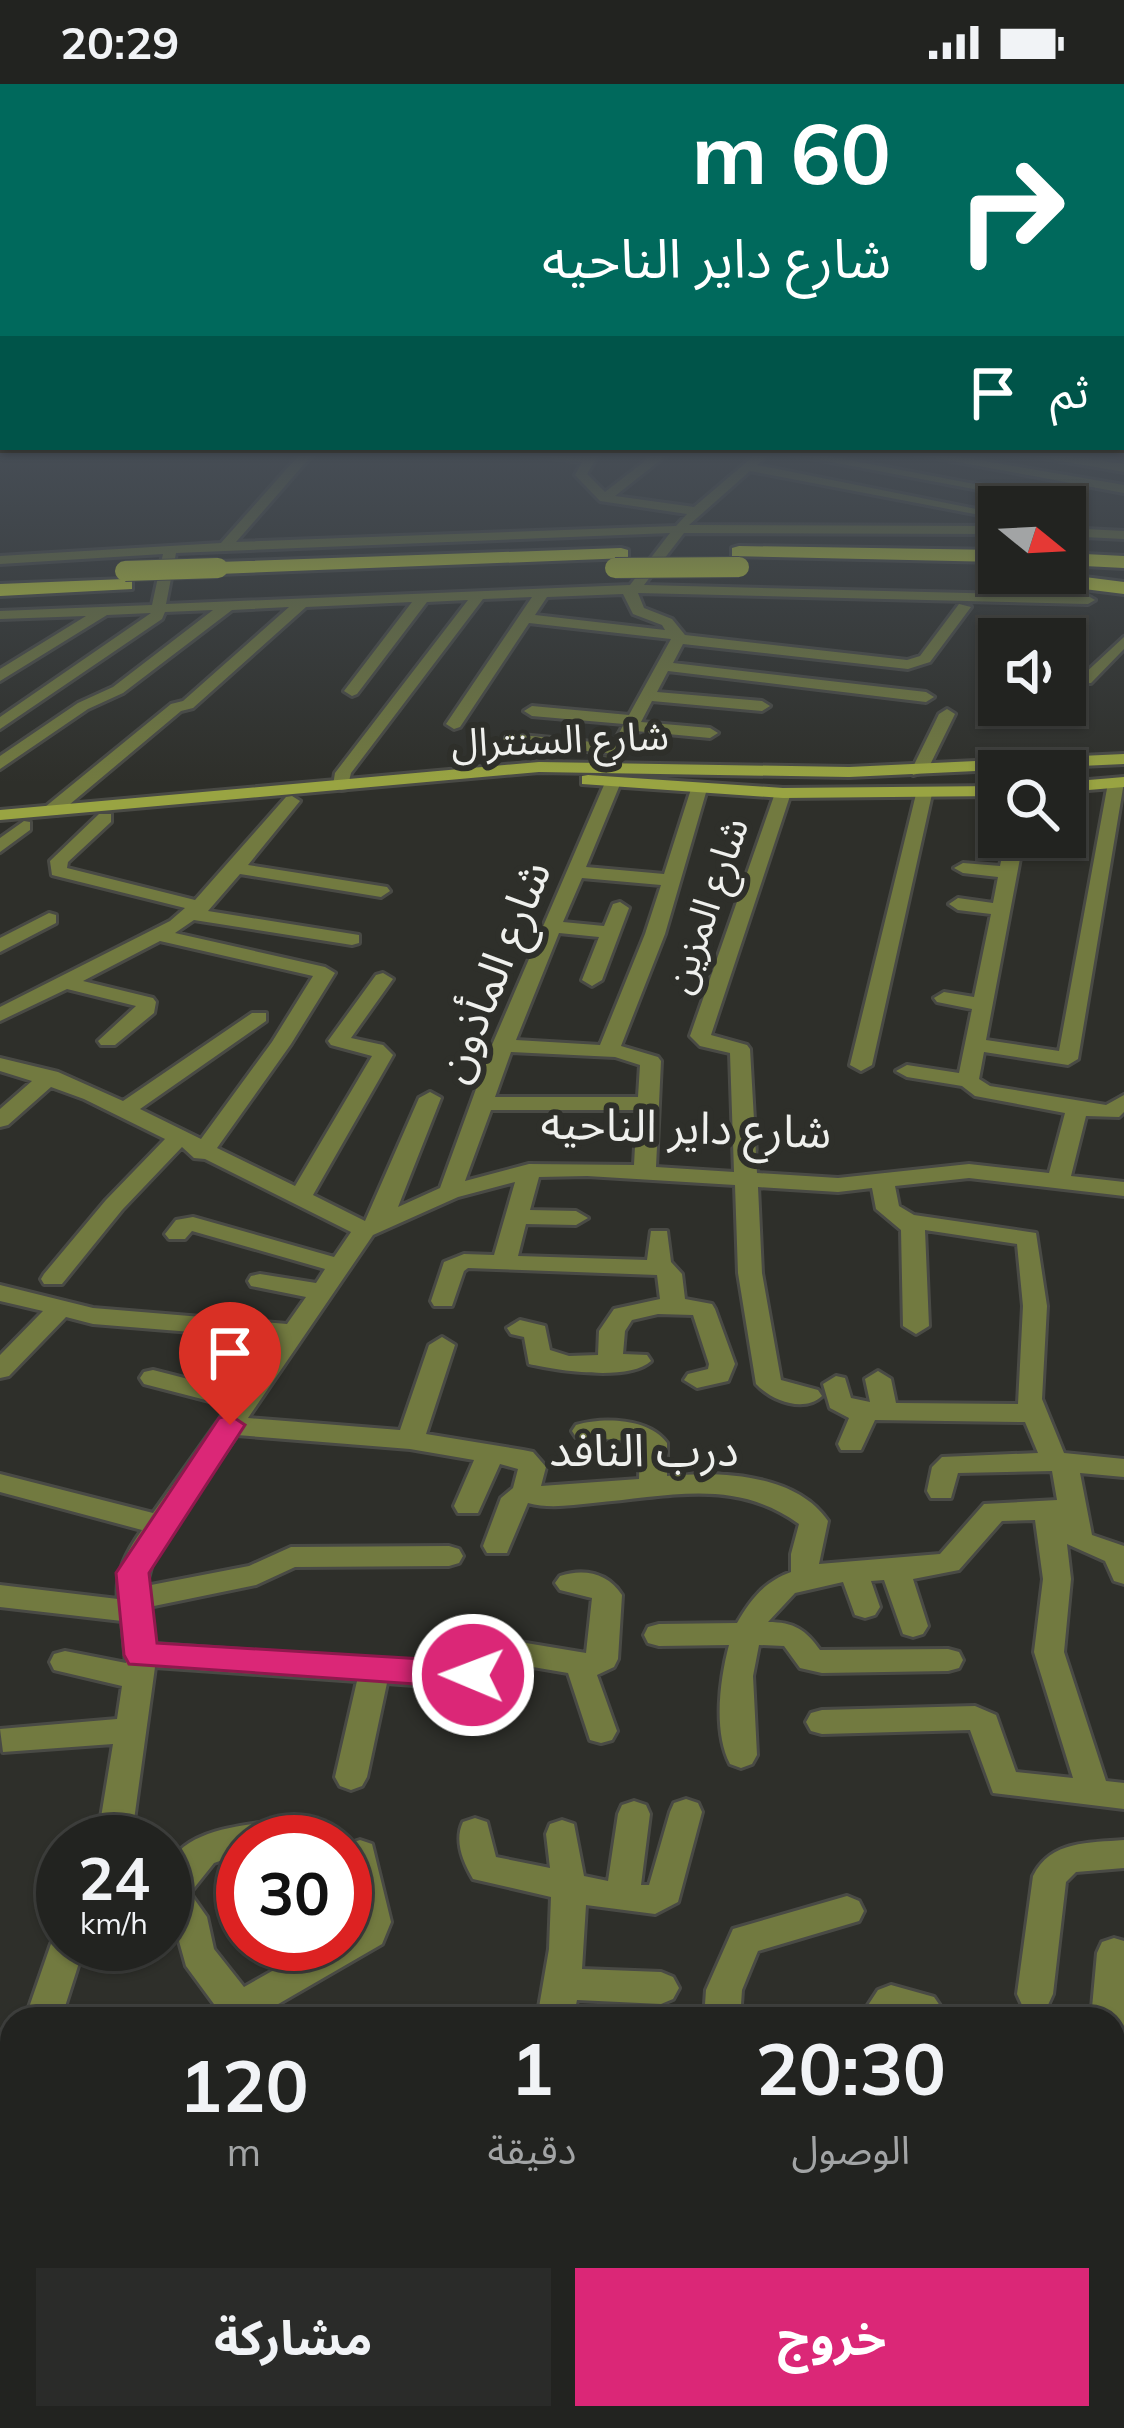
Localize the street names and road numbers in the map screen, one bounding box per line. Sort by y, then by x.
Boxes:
street label: شارع السنترال [450,710,670,772]
street label: شارع المزين [653,811,763,1001]
street label: شارع المأذون [422,852,568,1092]
street label: شارع داير الناحيه [540,1093,832,1166]
street label: درب النافد [549,1421,739,1477]

